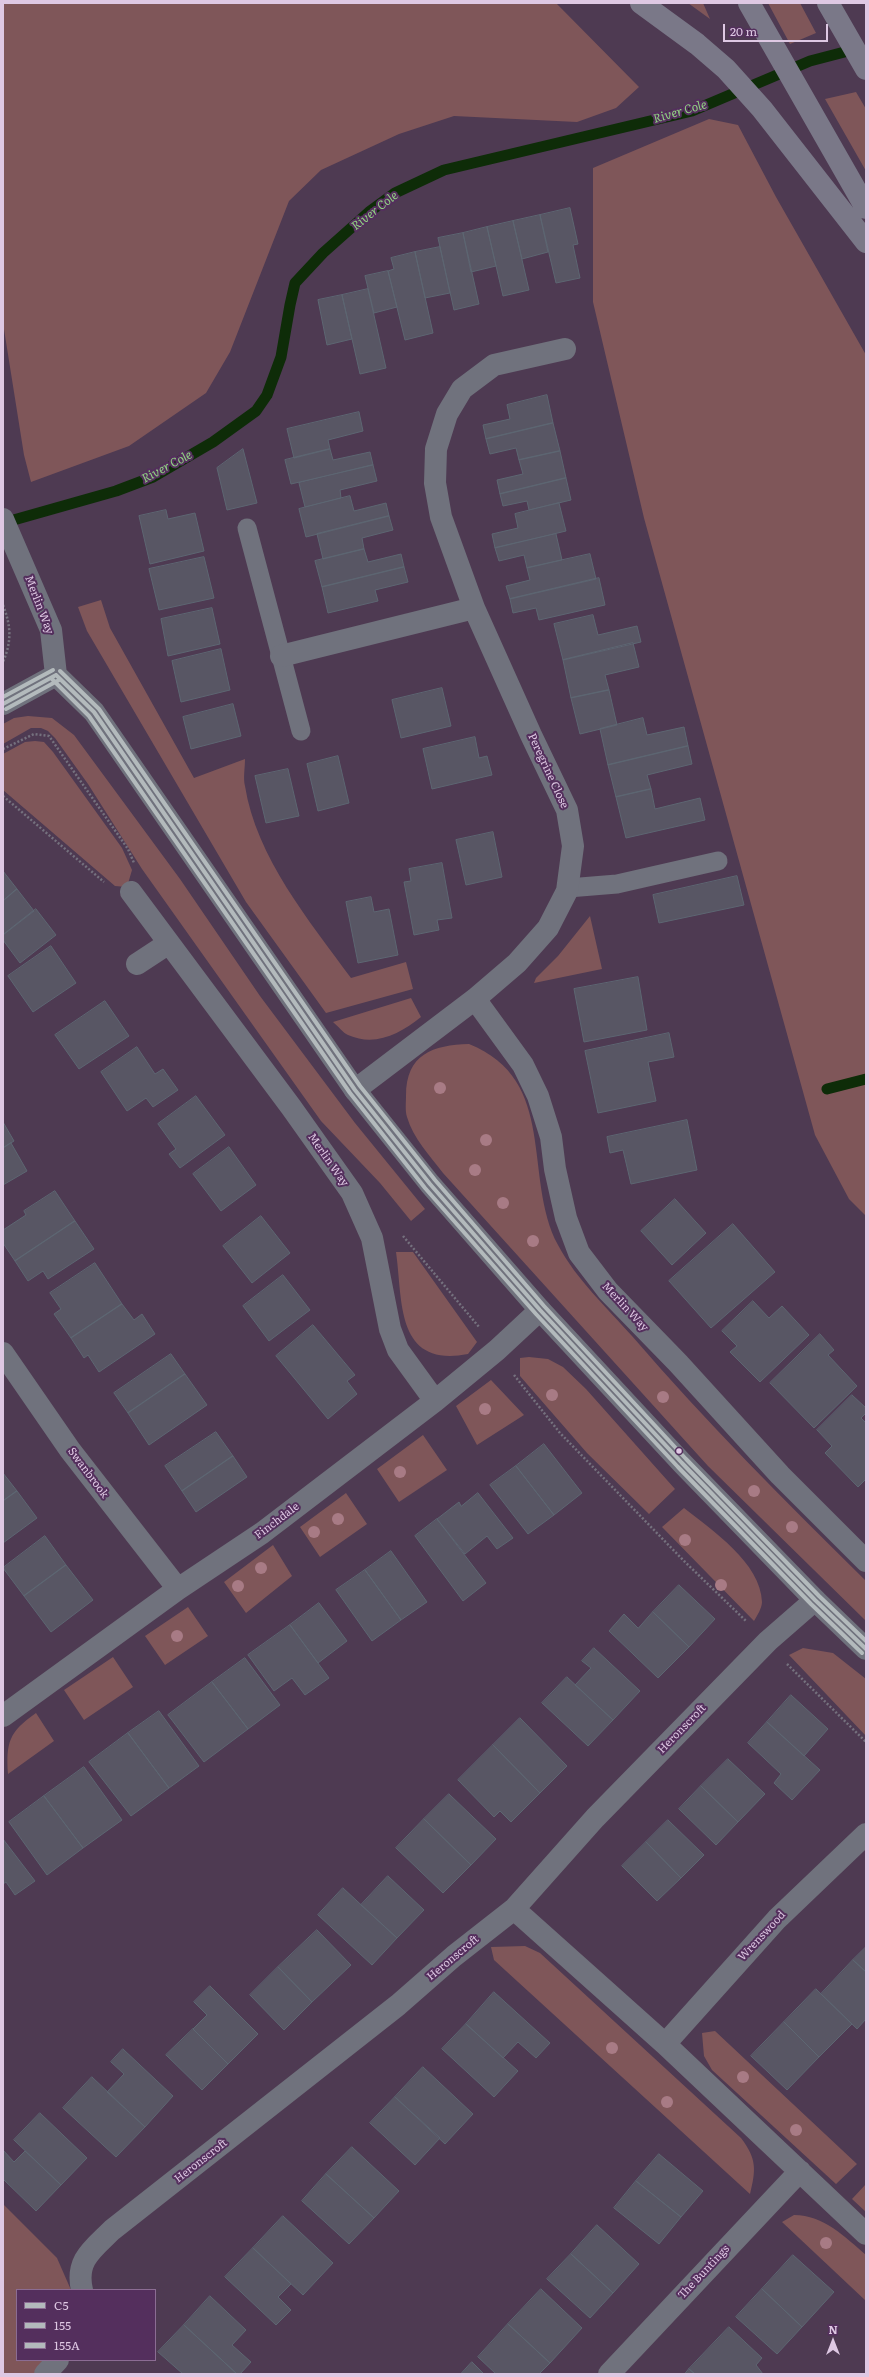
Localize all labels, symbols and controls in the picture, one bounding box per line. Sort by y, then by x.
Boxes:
scale bar [725,16,830,42]
text: 20 m [730,22,757,40]
water label: River Cole [652,98,708,126]
water label: River Cole [349,188,401,234]
water label: River Cole [139,448,195,486]
street label: Merlin Way [22,574,56,636]
street label: Peregrine Close [525,731,571,811]
street label: Merlin Way [305,1131,351,1189]
street label: Merlin Way [599,1280,651,1334]
street label: Swanbrook [65,1445,111,1501]
unlabelled marker [674,1446,684,1456]
street label: Finchdale [252,1500,302,1542]
street label: Heronscroft [655,1702,709,1756]
street label: Wrenswood [736,1908,788,1964]
street label: Heronscroft [424,1933,482,1983]
street label: Heronscroft [172,2136,230,2186]
street label: The Buntings [676,2242,732,2302]
legend [16,2289,156,2361]
text: C5 [54,2296,68,2314]
text: 155 [54,2316,71,2334]
north arrow [813,2321,853,2361]
text: N [828,2321,838,2337]
text: 155A [54,2336,80,2354]

